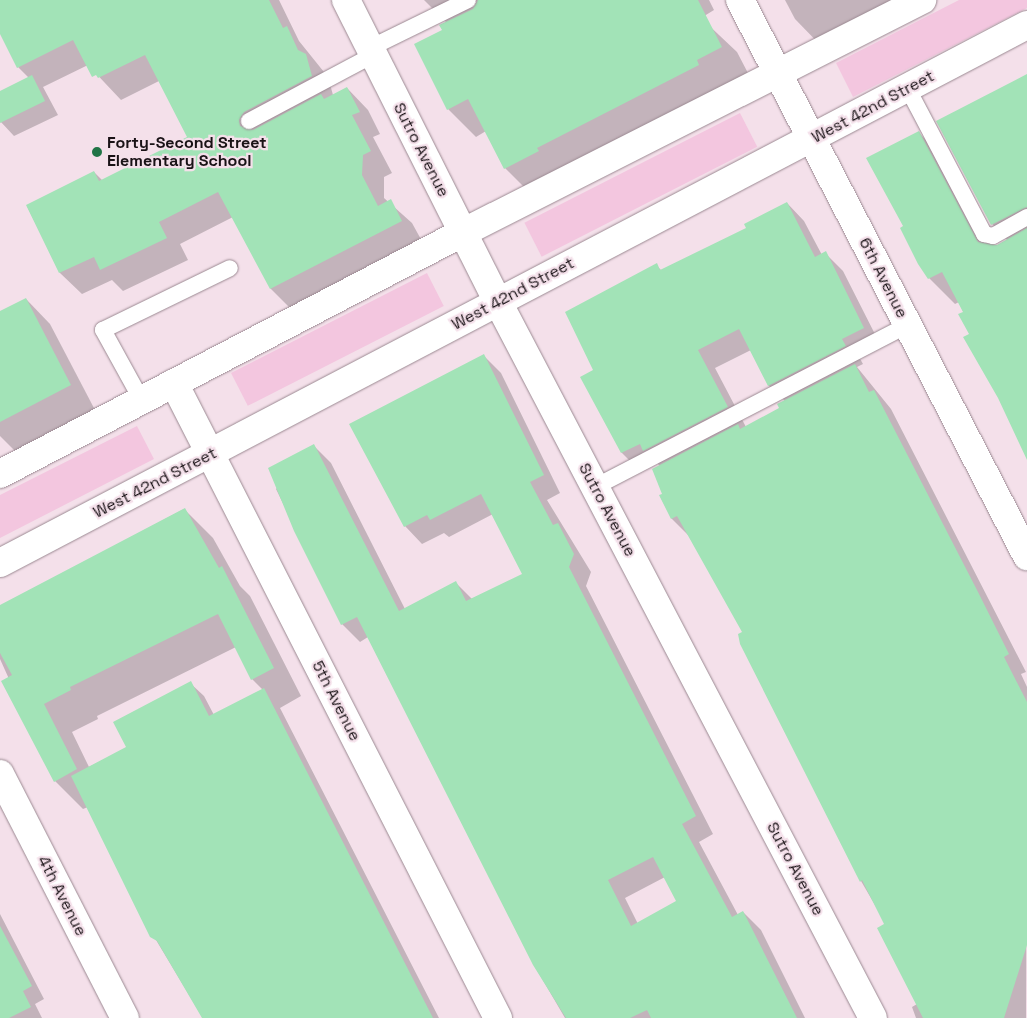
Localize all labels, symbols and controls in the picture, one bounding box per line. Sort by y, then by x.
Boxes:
street label: West 42nd Street [809,67,937,147]
street label: Sutro Avenue [389,100,453,200]
place label: Forty-Second Street Elementary School [107,133,266,171]
marker: Forty-Second Street Elementary School [91,146,103,158]
street label: 6th Avenue [855,235,911,321]
street label: West 42nd Street [449,254,577,334]
street label: West 42nd Street [90,444,220,522]
street label: Sutro Avenue [574,460,640,560]
street label: 5th Avenue [308,658,364,744]
street label: Sutro Avenue [762,819,828,919]
street label: 4th Avenue [34,853,90,939]

